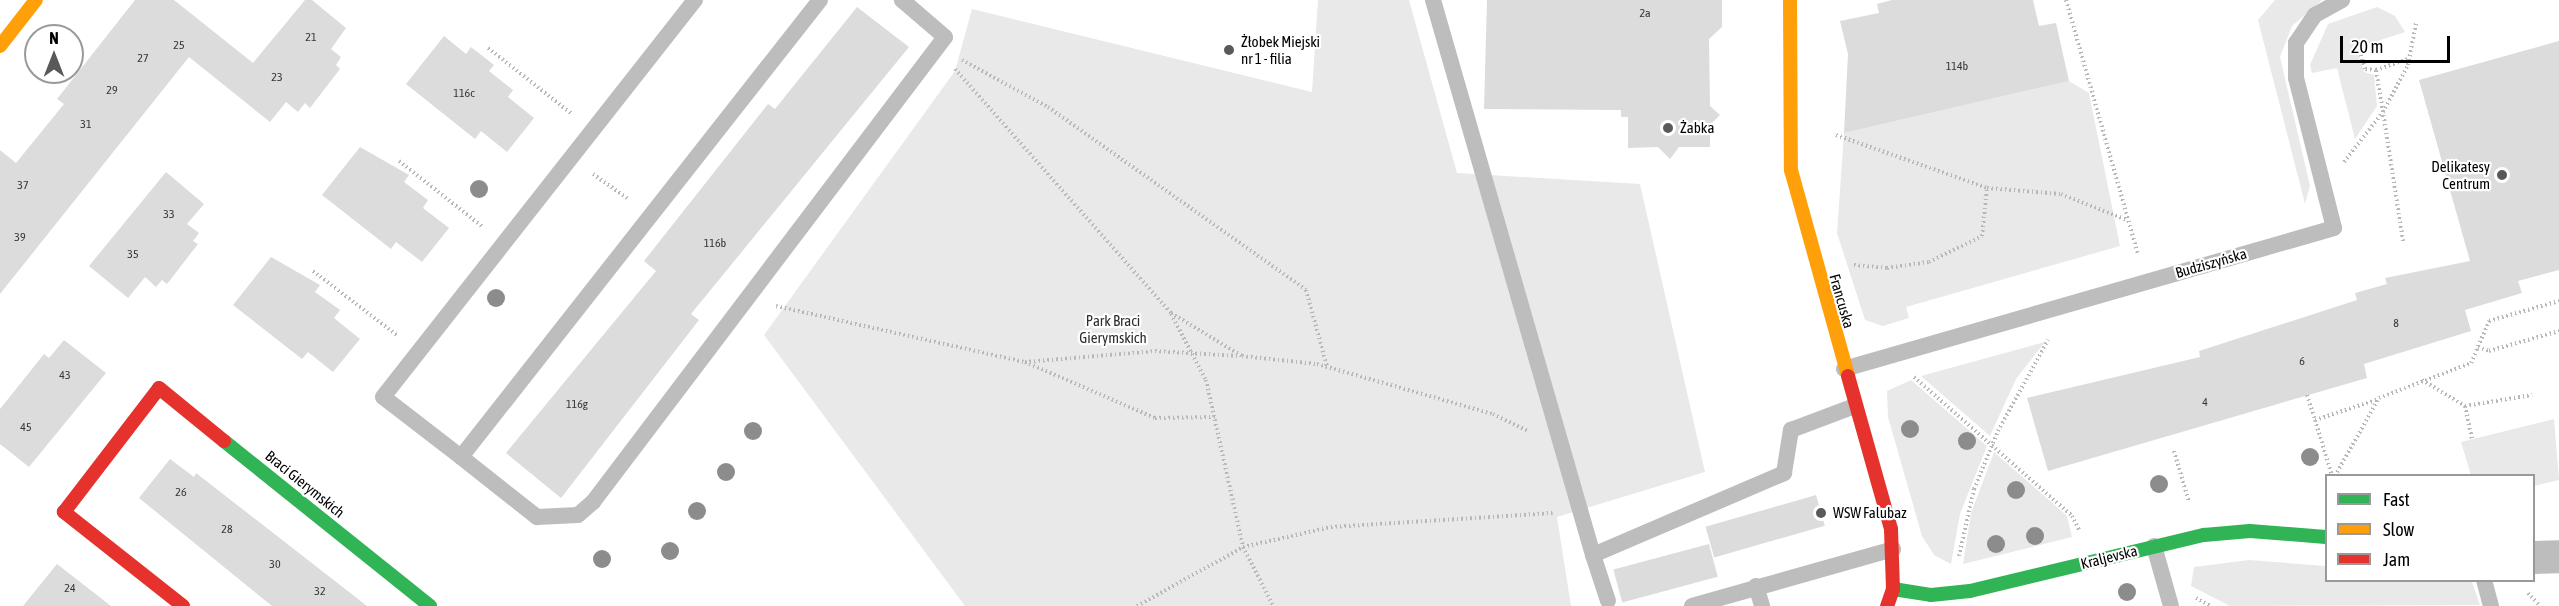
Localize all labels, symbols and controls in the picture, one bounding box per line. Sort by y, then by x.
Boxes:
house number: 2a [1639,7,1651,21]
north arrow [24,24,84,84]
scale bar [2343,24,2452,62]
text: N [49,29,59,47]
house number: 21 [305,31,317,45]
place label: Żłobek Miejski nr 1 - filia [1241,32,1320,67]
text: 20 m [2351,36,2383,57]
house number: 25 [173,39,185,53]
marker: Żłobek Miejski nr 1 - filia [1222,43,1236,57]
house number: 27 [137,52,149,66]
house number: 114b [1946,60,1968,74]
house number: 23 [271,71,283,85]
house number: 29 [106,84,118,98]
house number: 116c [453,87,475,101]
house number: 31 [80,118,92,132]
place label: Żabka [1680,119,1714,137]
marker: Żabka [1661,121,1675,135]
place label: Delikatesy Centrum [2431,157,2490,192]
marker: Delikatesy Centrum [2495,168,2509,182]
house number: 37 [17,179,29,193]
house number: 33 [163,208,175,222]
house number: 39 [14,231,26,245]
house number: 116b [704,237,726,251]
street label: Budziszyńska [2173,244,2249,282]
house number: 35 [127,248,139,262]
street label: Francuska [1826,272,1858,330]
park label: Park Braci Gierymskich [1079,311,1147,346]
house number: 8 [2393,317,2399,331]
house number: 6 [2299,355,2305,369]
house number: 43 [59,369,71,383]
house number: 4 [2202,396,2208,410]
house number: 116g [566,398,588,412]
house number: 45 [20,421,32,435]
street label: Braci Gierymskich [262,447,348,521]
legend [2325,474,2535,582]
house number: 26 [175,486,187,500]
text: Fast [2383,489,2410,510]
place label: WSW Falubaz [1833,504,1907,522]
marker: WSW Falubaz [1814,506,1828,520]
text: Slow [2383,519,2414,540]
house number: 28 [221,523,233,537]
street label: Kraljevska [2079,541,2139,573]
text: Jam [2383,549,2410,570]
house number: 30 [269,558,281,572]
house number: 24 [64,582,76,596]
house number: 32 [314,585,326,599]

